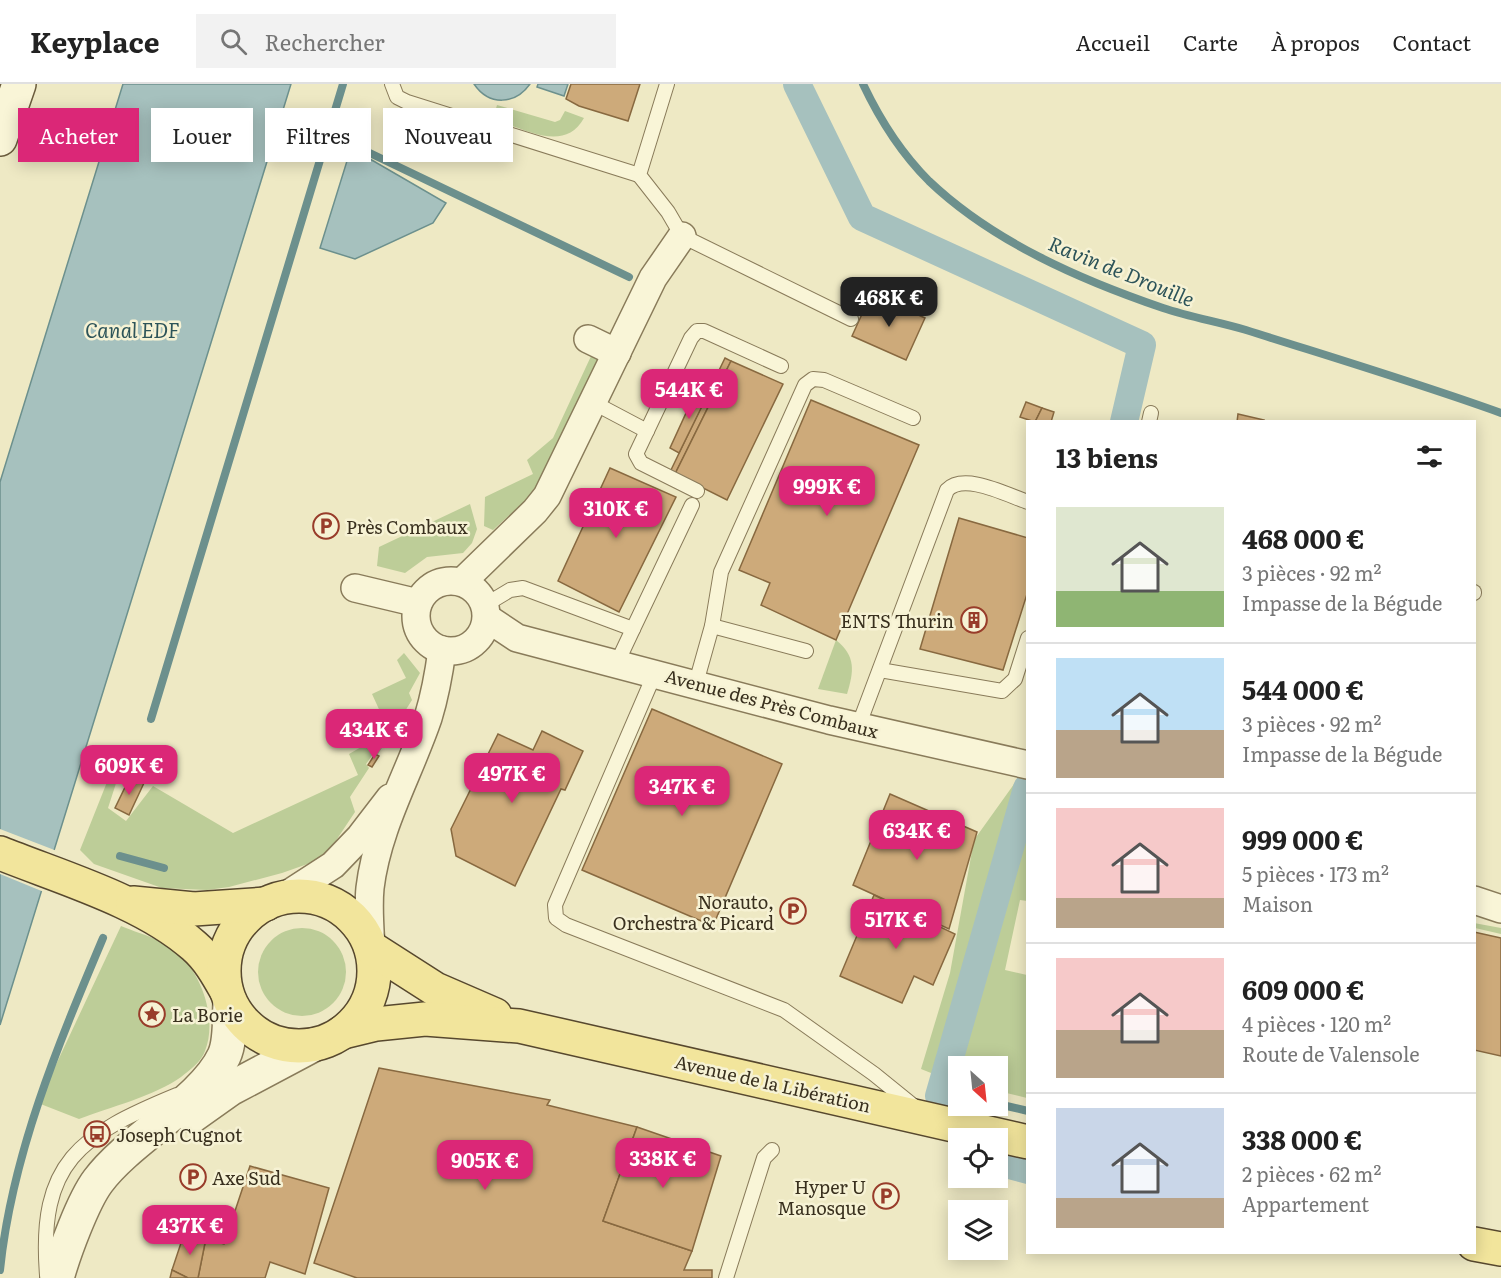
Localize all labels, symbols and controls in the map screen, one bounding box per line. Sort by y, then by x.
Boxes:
search box [196,14,616,68]
text: Keyplace [30,20,160,62]
icon: search [217,25,250,58]
text: Rechercher [265,25,385,58]
text: Accueil [1076,26,1150,57]
text: Carte [1183,26,1238,57]
text: À propos [1271,26,1360,57]
text: Contact [1393,26,1471,57]
chip: Acheter [18,108,139,162]
chip: Louer [151,108,253,162]
chip: Filtres [265,108,371,162]
chip: Nouveau [383,108,513,162]
water label: Ravin de Drouille [1045,227,1199,313]
pin: 468K € [840,277,938,328]
text: 468K € [854,281,924,311]
water label: Canal EDF [85,314,180,344]
pin: 544K € [640,369,738,420]
text: 544K € [655,373,723,403]
text: 13 biens [1056,437,1158,476]
icon: filters [1413,440,1446,473]
pin: 999K € [778,466,876,517]
text: 999K € [793,470,861,500]
pin: 310K € [567,488,665,539]
text: 310K € [583,492,649,522]
parking icon: Près Combaux [311,511,341,541]
place label: Près Combaux [346,513,468,540]
text: 468 000 € [1242,518,1365,557]
icon: home [1104,531,1176,603]
text: 3 pièces · 92 m² [1242,557,1382,587]
text: Impasse de la Bégude [1242,587,1443,617]
building icon: ENTS Thurin [959,605,989,635]
place label: ENTS Thurin [841,607,954,634]
street label: Avenue des Près Combaux [662,661,883,745]
text: 544 000 € [1242,669,1364,708]
icon: home [1104,682,1176,754]
text: 3 pièces · 92 m² [1242,708,1382,738]
pin: 434K € [325,709,423,760]
text: 434K € [340,713,408,743]
text: Impasse de la Bégude [1242,738,1443,768]
pin: 609K € [80,745,178,796]
text: 609K € [94,749,164,779]
pin: 497K € [463,753,561,804]
text: 497K € [478,757,546,787]
pin: 347K € [633,766,731,817]
text: 347K € [649,770,715,800]
pin: 634K € [868,810,966,861]
text: 634K € [883,814,951,844]
text: 999 000 € [1242,819,1363,858]
icon: home [1104,832,1176,904]
text: 5 pièces · 173 m² [1242,858,1389,888]
place label: Norauto, Orchestra & Picard [613,888,774,936]
text: Maison [1242,888,1313,918]
parking icon: Norauto, Orchestra & Picard [778,896,808,926]
pin: 517K € [847,899,945,950]
text: 517K € [864,903,928,933]
text: 609 000 € [1242,969,1365,1008]
icon: home [1104,982,1176,1054]
place icon: La Borie [137,999,167,1029]
place label: La Borie [172,1001,243,1028]
text: 4 pièces · 120 m² [1242,1008,1391,1038]
text: Route de Valensole [1242,1038,1420,1068]
street label: Avenue de la Libération [672,1047,874,1119]
north arrow [948,1056,1008,1116]
map controls [948,1056,1008,1260]
bus stop icon: Joseph Cugnot [82,1119,112,1149]
text: 338 000 € [1242,1119,1362,1158]
place label: Joseph Cugnot [116,1121,243,1148]
button: locate [948,1128,1008,1188]
icon: home [1104,1132,1176,1204]
pin: 338K € [614,1138,712,1189]
pin: 905K € [436,1140,534,1191]
text: 338K € [629,1142,697,1172]
text: 905K € [451,1144,519,1174]
text: 2 pièces · 62 m² [1242,1158,1381,1188]
parking icon: Axe Sud [178,1162,208,1192]
place label: Axe Sud [212,1164,281,1191]
place label: Hyper U Manosque [777,1173,866,1221]
parking icon: Hyper U Manosque [871,1181,901,1211]
text: Appartement [1242,1188,1369,1218]
button: layers [948,1200,1008,1260]
pin: 437K € [141,1205,239,1256]
text: 437K € [156,1209,224,1239]

